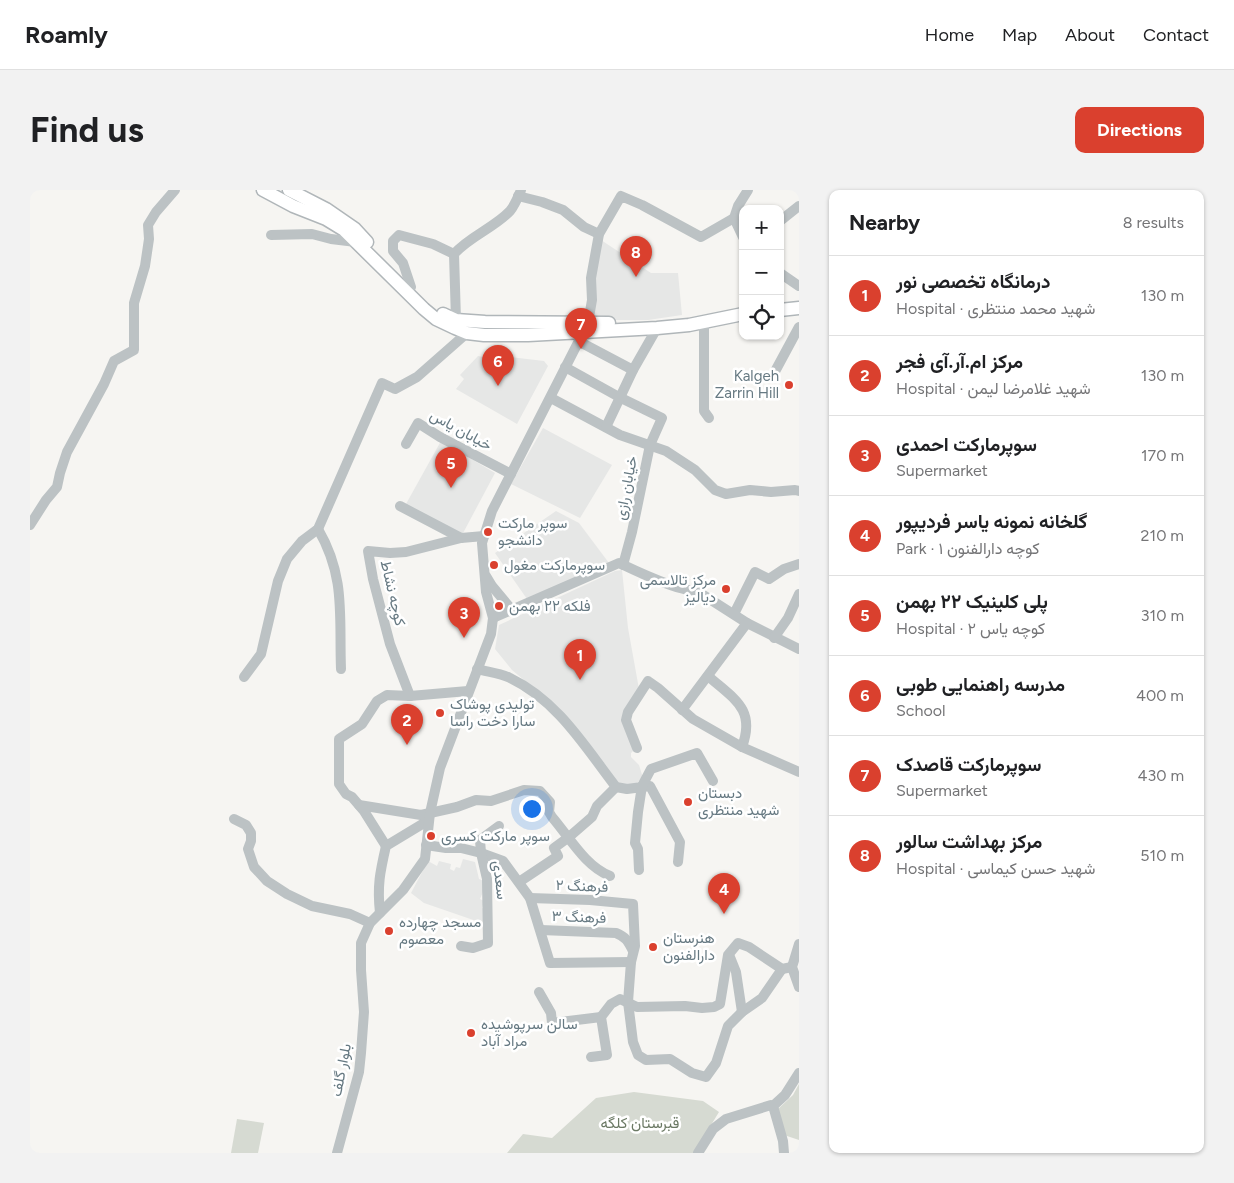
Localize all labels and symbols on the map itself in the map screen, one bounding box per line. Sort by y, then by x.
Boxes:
pin: 8 [620,236,652,277]
pin: 7 [565,308,597,349]
pin: 6 [482,345,514,386]
place label: Kalgeh Zarrin Hill [715,367,779,402]
marker: Kalgeh Zarrin Hill [783,379,795,391]
street label: خیابان یاس [426,406,495,455]
pin: 5 [435,447,467,488]
street label: خیابان رازی [611,454,642,522]
place label: سوپر مارکت دانشجو [498,514,568,549]
marker: سوپر مارکت دانشجو [482,526,494,538]
place label: سوپرمارکت مغول [504,556,605,575]
street label: کوچه نشاط [376,558,409,628]
marker: سوپرمارکت مغول [488,559,500,571]
place label: مرکز تالاسمی دیالیز [640,571,716,606]
marker: مرکز تالاسمی دیالیز [720,583,732,595]
pin: 3 [448,597,480,638]
place label: فلکه ۲۲ بهمن [509,597,591,616]
marker: فلکه ۲۲ بهمن [493,600,505,612]
pin: 1 [564,639,596,680]
place label: تولیدی پوشاک سارا دخت راسا [450,695,535,730]
pin: 2 [391,704,423,745]
marker: تولیدی پوشاک سارا دخت راسا [434,707,446,719]
place label: دبستان شهید منتظری [698,784,780,820]
your location [519,796,545,822]
marker: دبستان شهید منتظری [682,796,694,808]
place label: سوپر مارکت کسری [441,827,550,846]
marker: سوپر مارکت کسری [425,830,437,842]
street label: سعدی [488,860,511,901]
pin: 4 [708,873,740,914]
street label: فرهنگ ۲ [555,876,609,896]
street label: فرهنگ ۳ [551,907,607,927]
place label: مسجد چهارده معصوم [399,913,481,949]
marker: مسجد چهارده معصوم [383,925,395,937]
place label: هنرستان دارالفنون [663,929,715,964]
marker: هنرستان دارالفنون [647,941,659,953]
place label: سالن سرپوشیده مراد آباد [481,1015,578,1050]
marker: سالن سرپوشیده مراد آباد [465,1027,477,1039]
street label: بلوار گلف [327,1042,355,1098]
park label: قبرستان کلگه [601,1114,680,1132]

